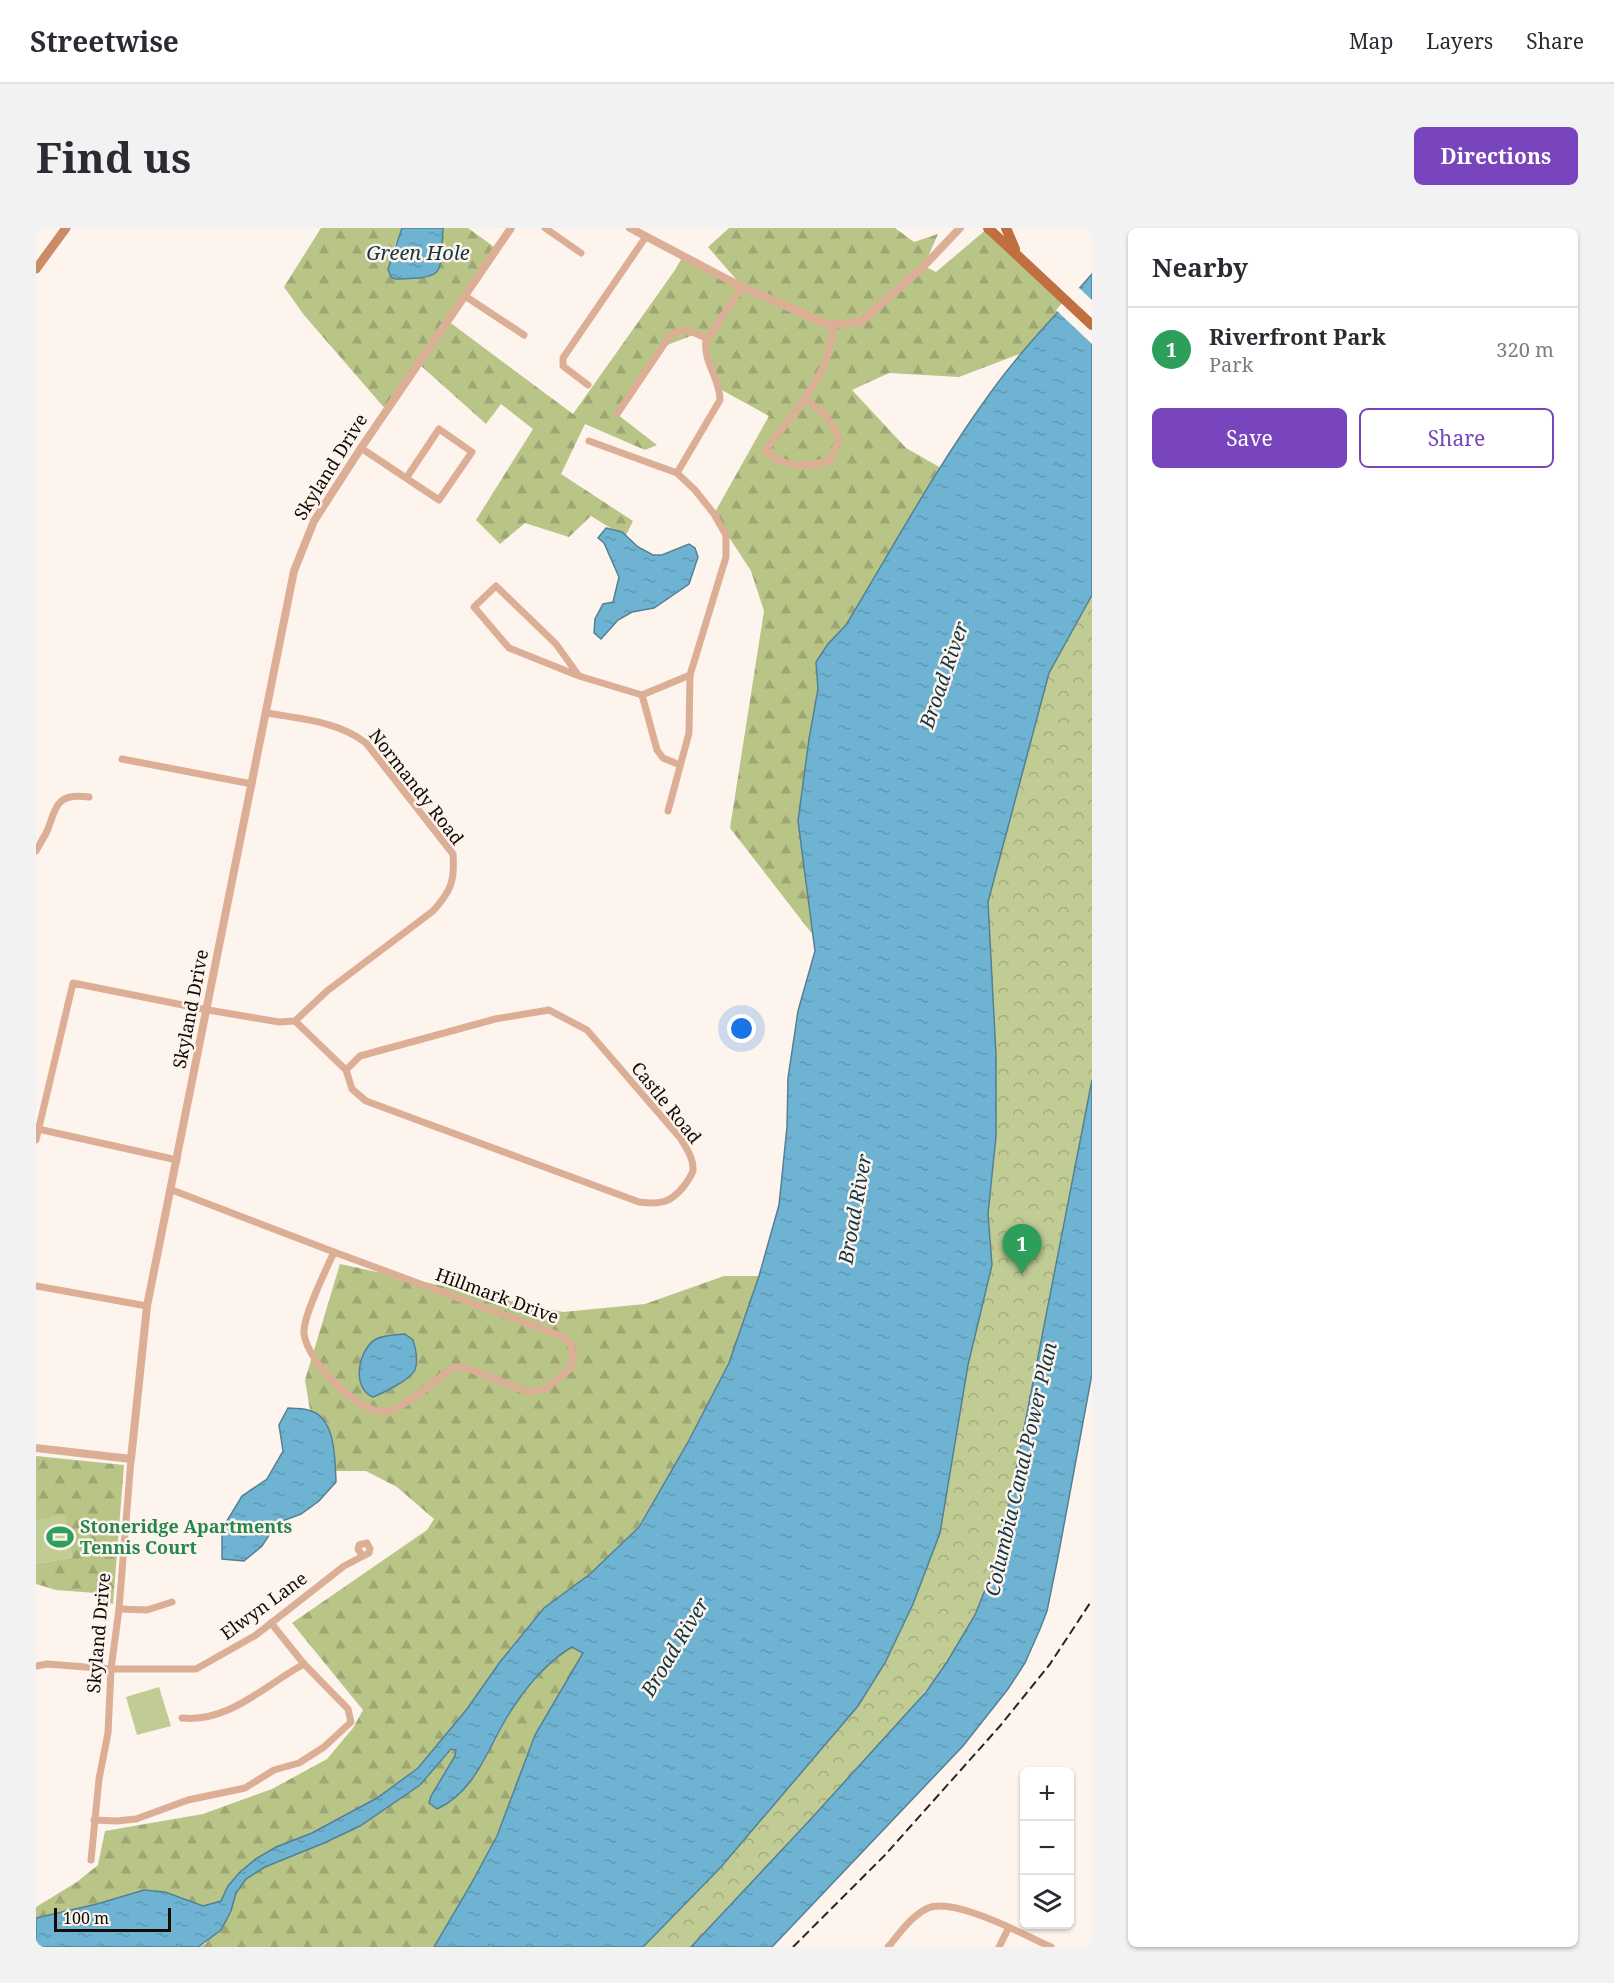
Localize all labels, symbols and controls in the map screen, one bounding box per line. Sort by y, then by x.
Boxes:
text: Streetwise [30,22,179,60]
text: Map [1349,27,1393,55]
text: Layers [1426,27,1493,55]
text: Share [1526,27,1584,55]
button: Directions [1414,127,1578,185]
text: Find us [36,128,191,185]
water label: Green Hole [366,239,470,266]
text: Nearby [1152,249,1248,285]
text: Riverfront Park [1209,321,1386,351]
text: 1 [1166,336,1177,363]
text: 320 m [1496,336,1554,363]
text: Park [1209,351,1253,378]
button: Save [1152,408,1347,468]
button: Share [1359,408,1554,468]
street label: Skyland Drive [288,409,372,524]
water label: Broad River [912,617,975,733]
street label: Normandy Road [364,724,470,849]
street label: Skyland Drive [167,947,213,1070]
your location [727,1014,756,1043]
street label: Castle Road [626,1056,707,1148]
water label: Broad River [831,1151,878,1267]
pin: 1 [1002,1224,1042,1274]
street label: Hillmark Drive [432,1262,562,1328]
water label: Columbia Canal Power Plan [978,1339,1063,1598]
place label: Stoneridge Apartments Tennis Court [80,1514,293,1559]
sports icon: Stoneridge Apartments Tennis Court [45,1522,75,1552]
street label: Elwyn Lane [215,1566,311,1645]
street label: Skyland Drive [81,1572,115,1694]
water label: Broad River [634,1592,715,1702]
map controls [1020,1767,1074,1929]
button: + [1020,1767,1074,1821]
button: − [1020,1821,1074,1875]
button: layers [1020,1875,1074,1929]
scale bar [54,1905,171,1932]
text: 100 m [63,1907,109,1929]

